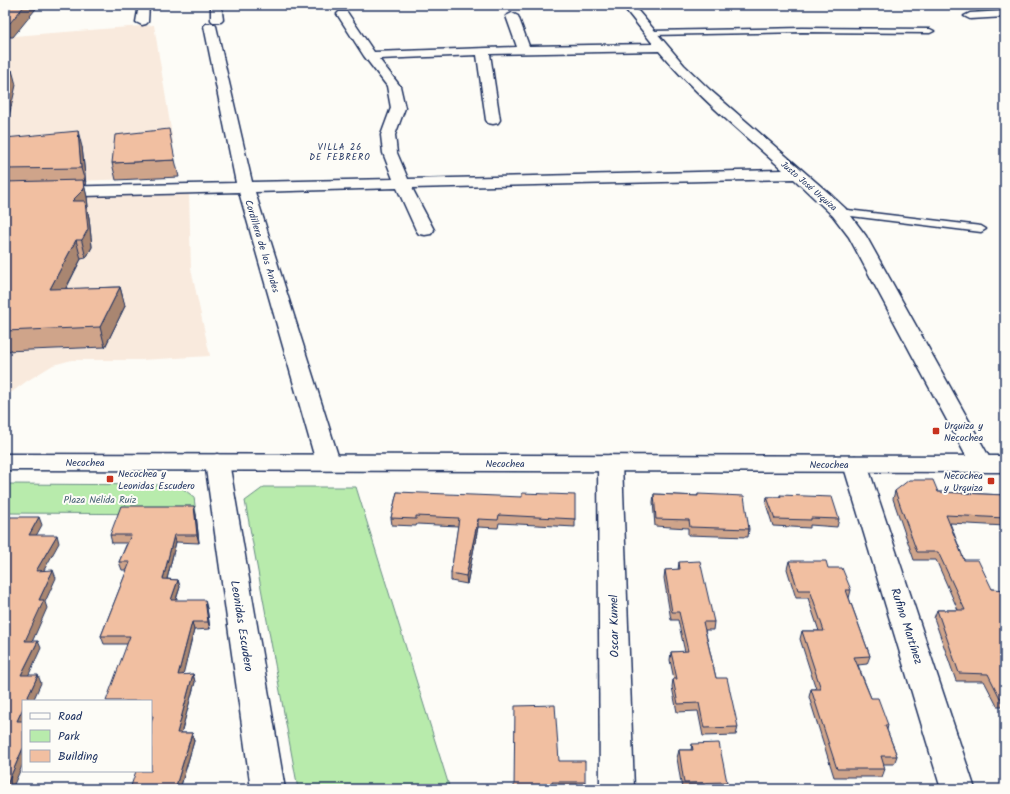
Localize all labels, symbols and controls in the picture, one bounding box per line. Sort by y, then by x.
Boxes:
district label: VILLA 26 DE FEBRERO [309,140,371,165]
street label: Justo José Urquiza [777,158,840,215]
street label: Cordillera de los Andes [240,198,284,295]
place label: Urquiza y Necochea [944,418,984,446]
marker: Urquiza y Necochea [931,426,941,436]
street label: Necochea [65,455,105,471]
street label: Necochea [485,456,525,472]
street label: Necochea [809,457,849,473]
place label: Necochea y Leonidas Escudero [118,466,195,494]
place label: Necochea y Urquiza [943,468,983,496]
marker: Necochea y Leonidas Escudero [105,474,115,484]
marker: Necochea y Urquiza [986,476,996,486]
park label: Plaza Nélida Ruiz [64,492,137,508]
street label: Leonidas Escudero [225,579,258,673]
street label: Rufino Martínez [885,585,928,667]
street label: Oscar Kumel [604,594,625,658]
legend [22,700,152,772]
text: Road [58,707,83,726]
text: Park [58,727,80,746]
text: Building [58,747,98,766]

